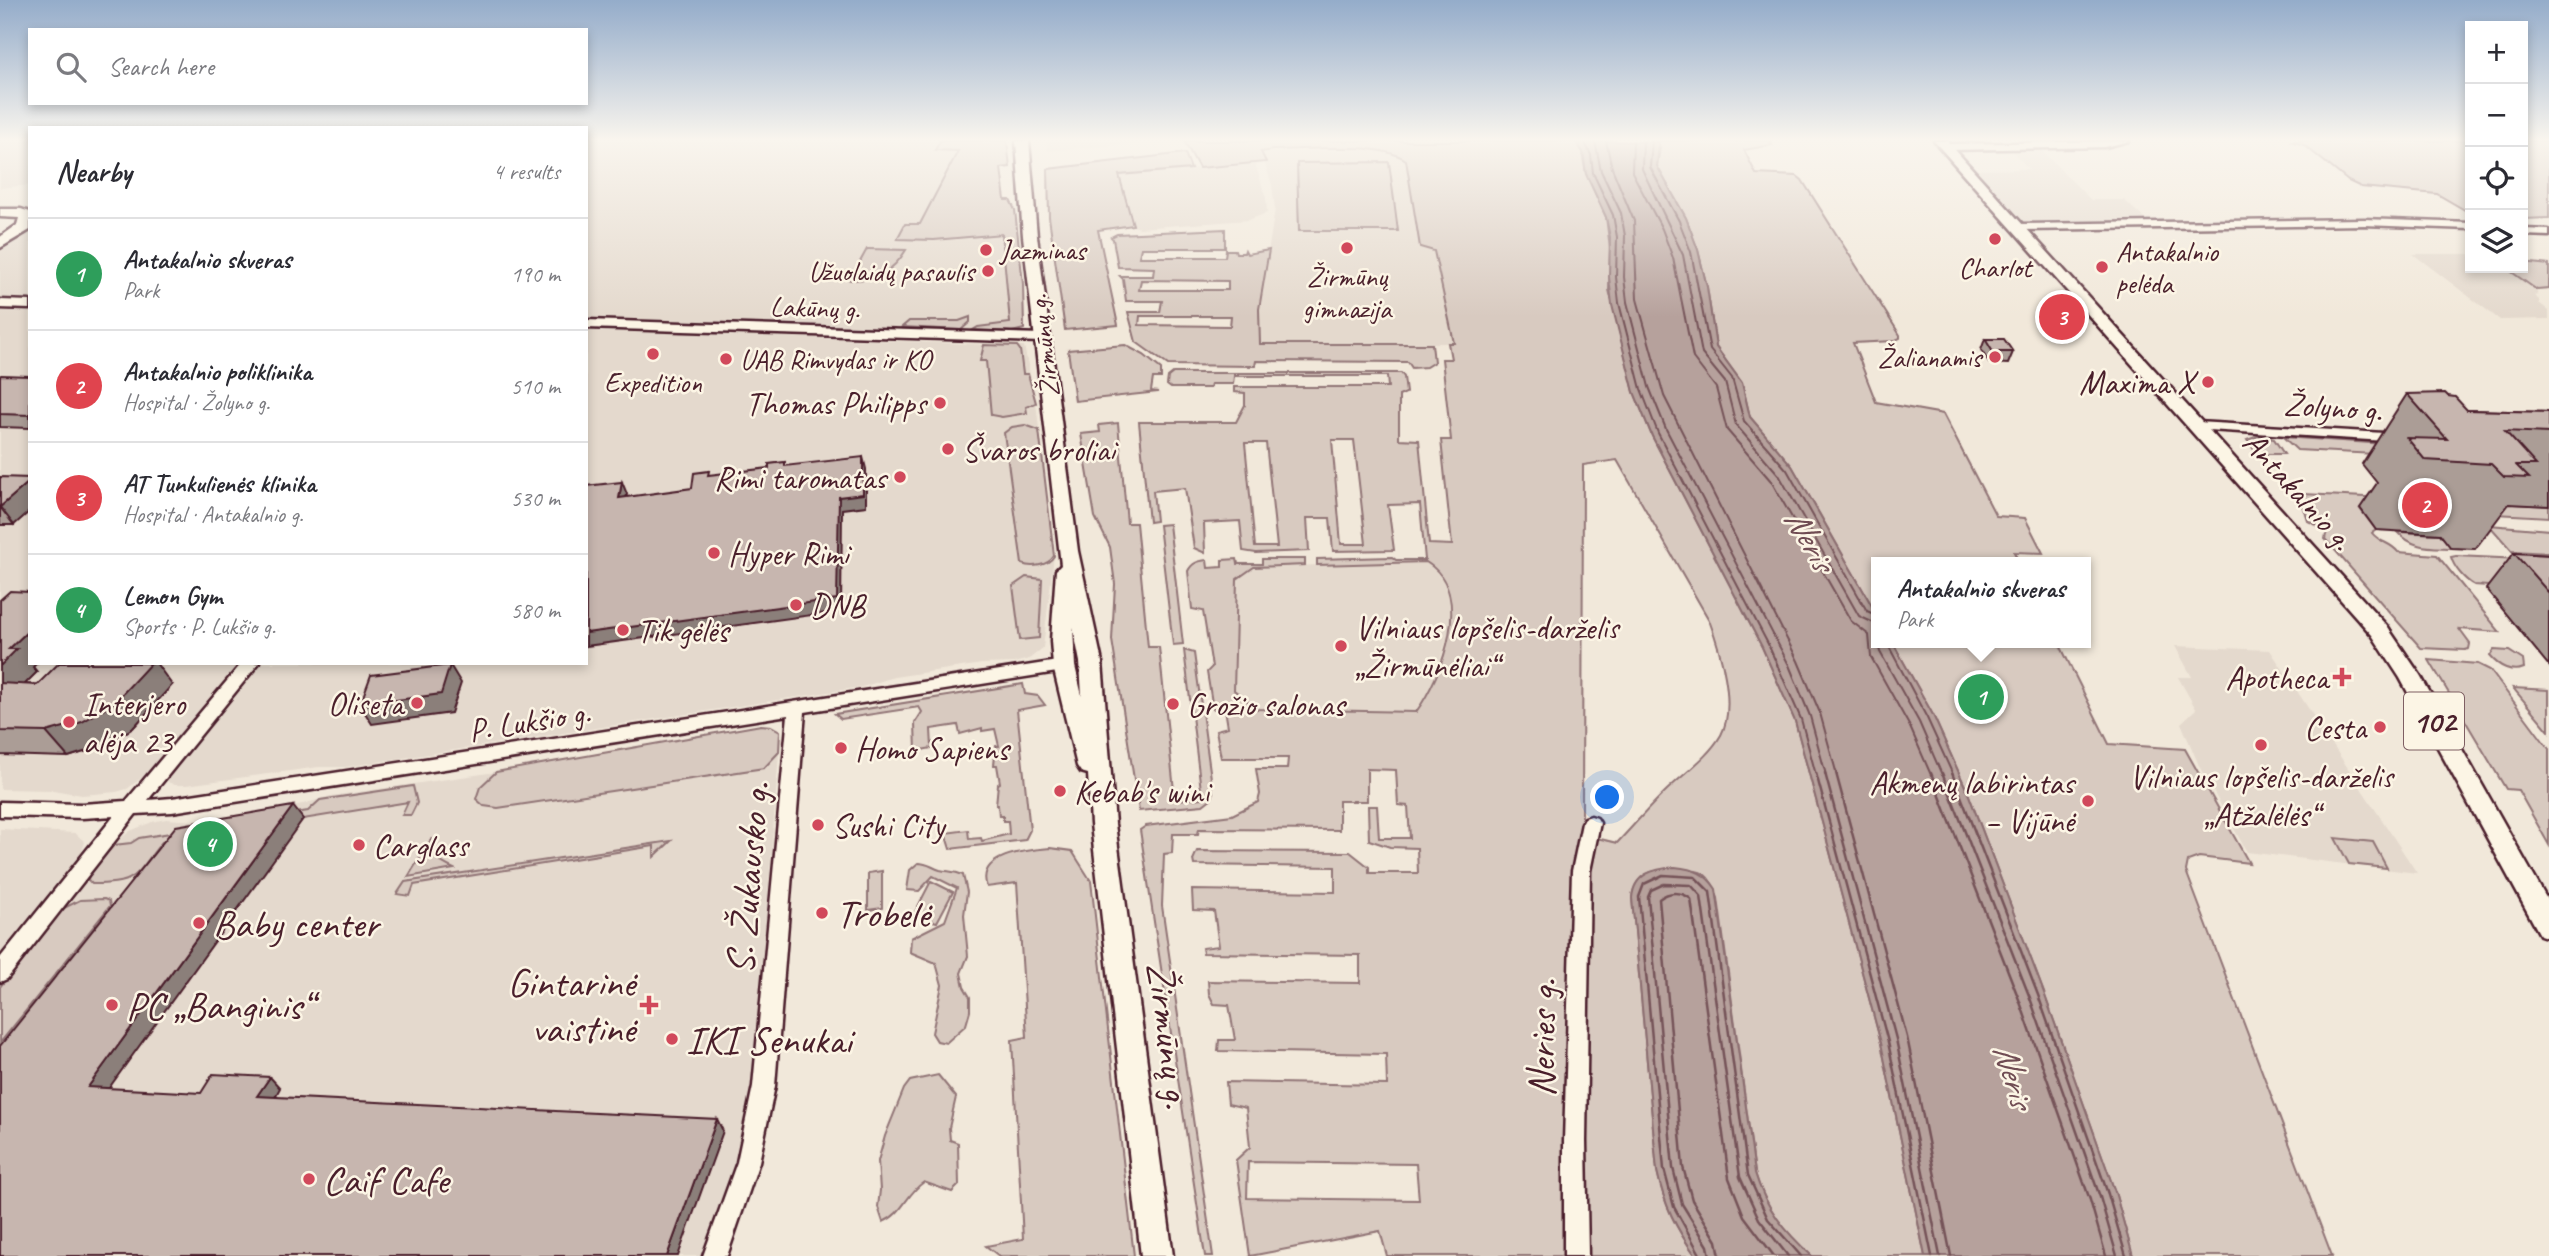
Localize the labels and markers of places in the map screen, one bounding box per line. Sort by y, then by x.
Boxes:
marker: Charlot [1987,231,2003,247]
place label: Jazminas [998,233,1088,268]
place label: Antakalnio pelėda [2116,234,2220,301]
marker: Žirmūnų gimnazija [1339,240,1355,256]
marker: Jazminas [978,242,994,258]
place label: Charlot [1959,250,2034,285]
place label: Užuolaidų pasaulis [808,254,976,289]
place label: Žirmūnų gimnazija [1303,259,1393,326]
marker: Antakalnio pelėda [2094,259,2110,275]
marker: Užuolaidų pasaulis [980,263,996,279]
pin: 3 [2039,291,2085,343]
place label: Žalianamis [1877,340,1983,375]
place label: UAB Rimvydas ir KO [740,342,934,377]
marker: Expedition [645,346,661,362]
marker: Žalianamis [1987,349,2003,365]
marker: UAB Rimvydas ir KO [718,351,734,367]
place label: Maxima X [2079,362,2199,404]
place label: Expedition [604,365,702,400]
marker: Maxima X [2200,374,2216,390]
place label: Thomas Philipps [746,383,929,425]
marker: Thomas Philipps [932,395,948,411]
place label: Švaros broliai [962,429,1119,471]
marker: Švaros broliai [940,441,956,457]
place label: Rimi taromatas [714,457,889,499]
marker: Rimi taromatas [892,469,908,485]
pin: 2 [2402,479,2448,531]
place label: Hyper Rimi [728,533,852,575]
marker: Hyper Rimi [706,545,722,561]
place label: DNB [810,585,868,627]
marker: DNB [788,597,804,613]
place label: Vilniaus lopšelis-darželis „Žirmūnėliai“ [1355,607,1621,687]
place label: Tik gėlės [637,610,731,652]
marker: Tik gėlės [615,622,631,638]
marker: Vilniaus lopšelis-darželis „Žirmūnėliai“ [1333,638,1349,654]
place label: Apotheca [2225,657,2330,699]
marker: Apotheca [2334,669,2350,685]
pin: 1 [1958,671,2004,723]
place label: Interjero alėja 23 [83,683,187,763]
place label: Oliseta [328,683,405,725]
place label: Grožio salonas [1187,684,1347,726]
marker: Oliseta [409,695,425,711]
marker: Grožio salonas [1165,696,1181,712]
place label: Cesta [2304,707,2368,749]
marker: Interjero alėja 23 [61,714,77,730]
marker: Cesta [2372,719,2388,735]
place label: Homo Sapiens [855,728,1011,770]
marker: Vilniaus lopšelis-darželis „Atžalėlės“ [2253,737,2269,753]
marker: Homo Sapiens [833,740,849,756]
place label: Vilniaus lopšelis-darželis „Atžalėlės“ [2129,756,2395,836]
place label: Akmenų labirintas – Vijūnė [1869,762,2077,842]
place label: Kebab's wini [1074,771,1213,813]
marker: Kebab's wini [1052,783,1068,799]
marker: Akmenų labirintas – Vijūnė [2080,793,2096,809]
place label: Sushi City [832,805,947,847]
marker: Sushi City [810,817,826,833]
pin: 4 [187,818,233,870]
place label: Carglass [373,825,471,867]
marker: Carglass [351,837,367,853]
place label: Trobelė [836,889,934,939]
place label: Baby center [213,899,382,949]
marker: Trobelė [814,905,830,921]
marker: Baby center [191,915,207,931]
place label: Gintarinė vaistinė [507,958,639,1054]
place label: PC „Banginis“ [126,981,320,1031]
marker: PC „Banginis“ [104,997,120,1013]
marker: Gintarinė vaistinė [641,997,657,1013]
place label: IKI Senukai [686,1015,856,1065]
marker: IKI Senukai [664,1031,680,1047]
place label: Caif Cafe [323,1155,451,1205]
marker: Caif Cafe [301,1171,317,1187]

